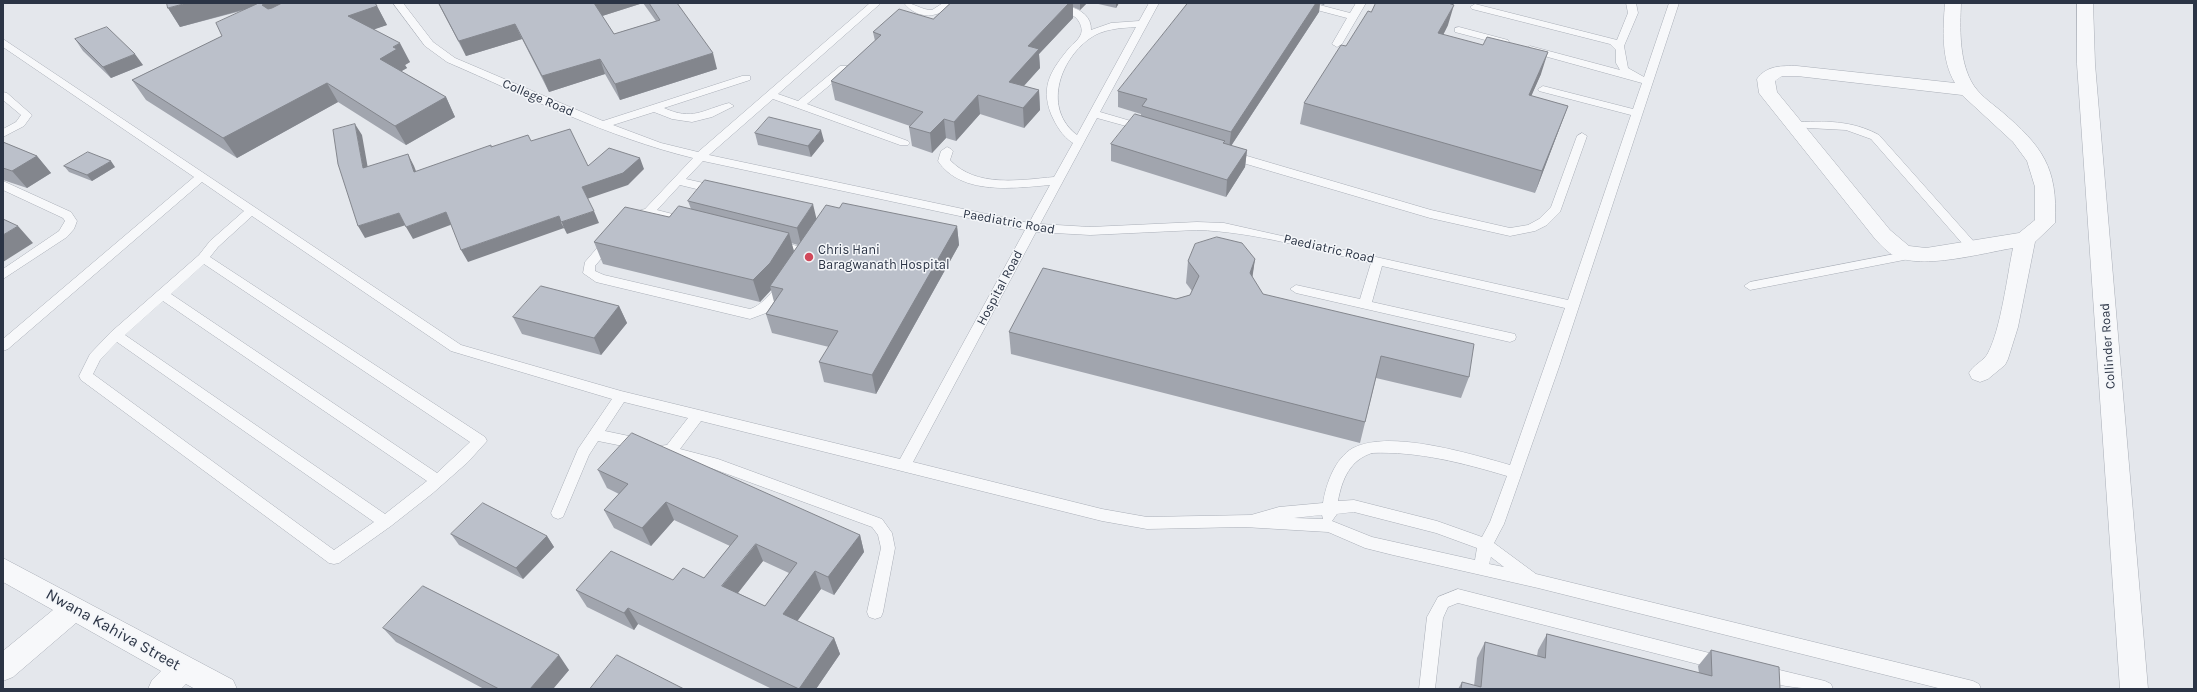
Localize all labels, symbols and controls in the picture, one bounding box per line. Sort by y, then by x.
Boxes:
street label: College Road [500,76,576,120]
street label: Paediatric Road [962,206,1056,238]
street label: Paediatric Road [1282,231,1376,267]
place label: Chris Hani Baragwanath Hospital [818,242,950,273]
street label: Hospital Road [974,248,1026,328]
marker: Chris Hani Baragwanath Hospital [803,251,815,263]
street label: Collinder Road [2097,302,2119,390]
street label: Nwana Kahiva Street [42,585,184,675]

